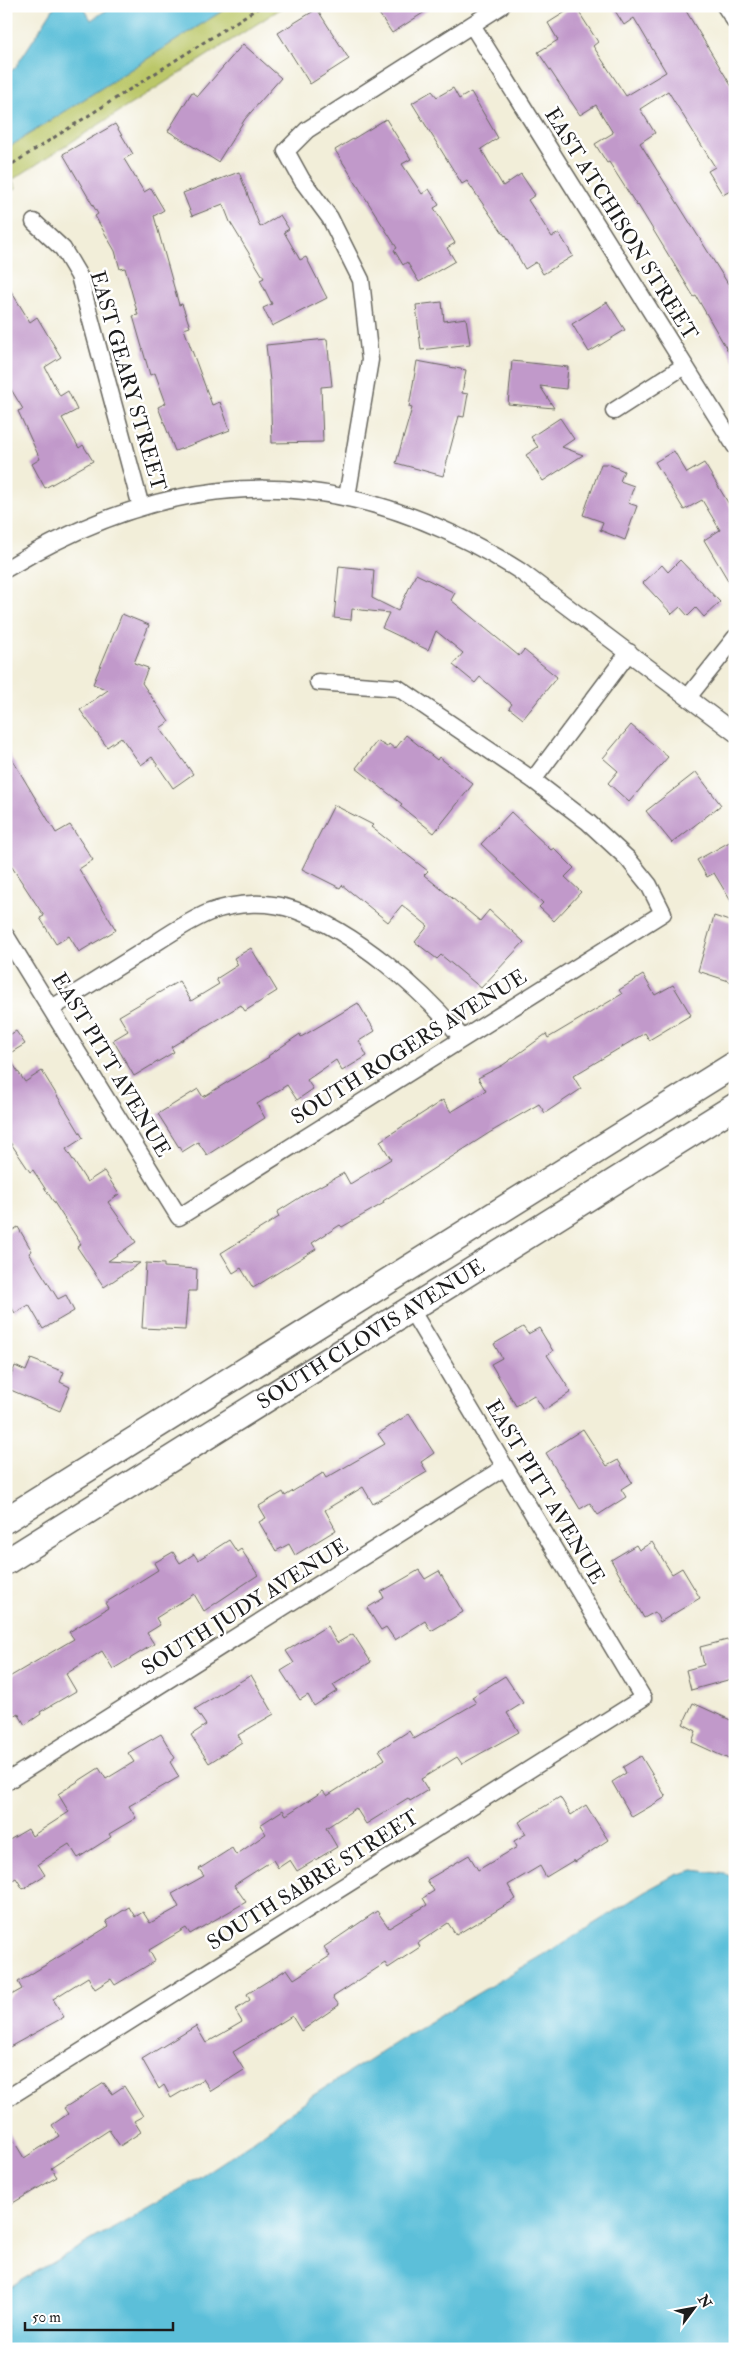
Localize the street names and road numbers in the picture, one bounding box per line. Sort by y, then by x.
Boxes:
street label: EAST ATCHISON STREET [538,103,704,346]
street label: EAST GEARY STREET [84,268,172,495]
street label: SOUTH ROGERS AVENUE [286,963,532,1131]
street label: EAST PITT AVENUE [45,968,177,1162]
street label: SOUTH CLOVIS AVENUE [252,1253,489,1415]
street label: EAST PITT AVENUE [479,1395,611,1589]
street label: SOUTH JUDY AVENUE [137,1532,353,1682]
street label: SOUTH SABRE STREET [202,1803,424,1956]

